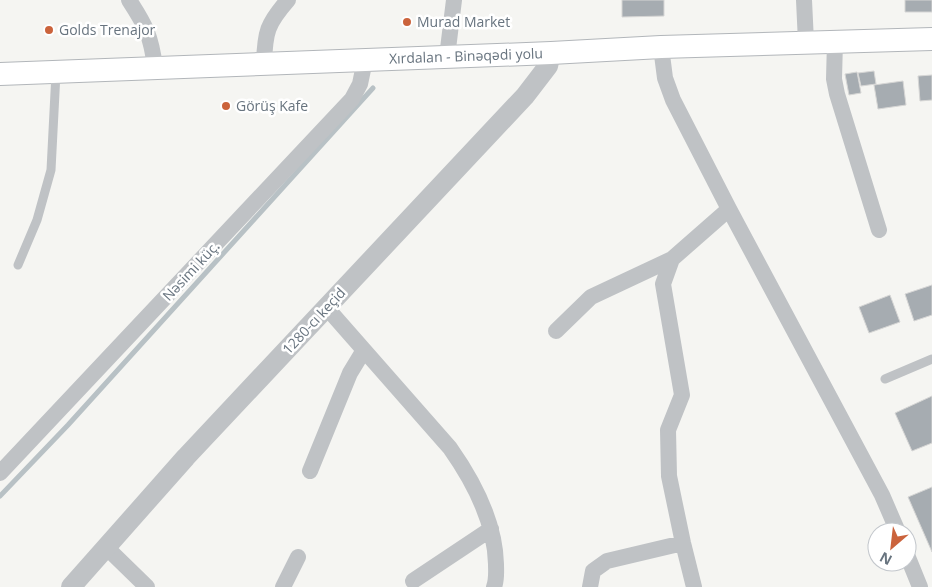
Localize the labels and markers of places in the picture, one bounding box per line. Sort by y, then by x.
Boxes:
place label: Murad Market [417,12,510,31]
marker: Murad Market [401,16,413,28]
place label: Golds Trenajor [59,20,156,39]
marker: Golds Trenajor [43,24,55,36]
place label: Görüş Kafe [236,96,308,115]
marker: Görüş Kafe [220,100,232,112]

